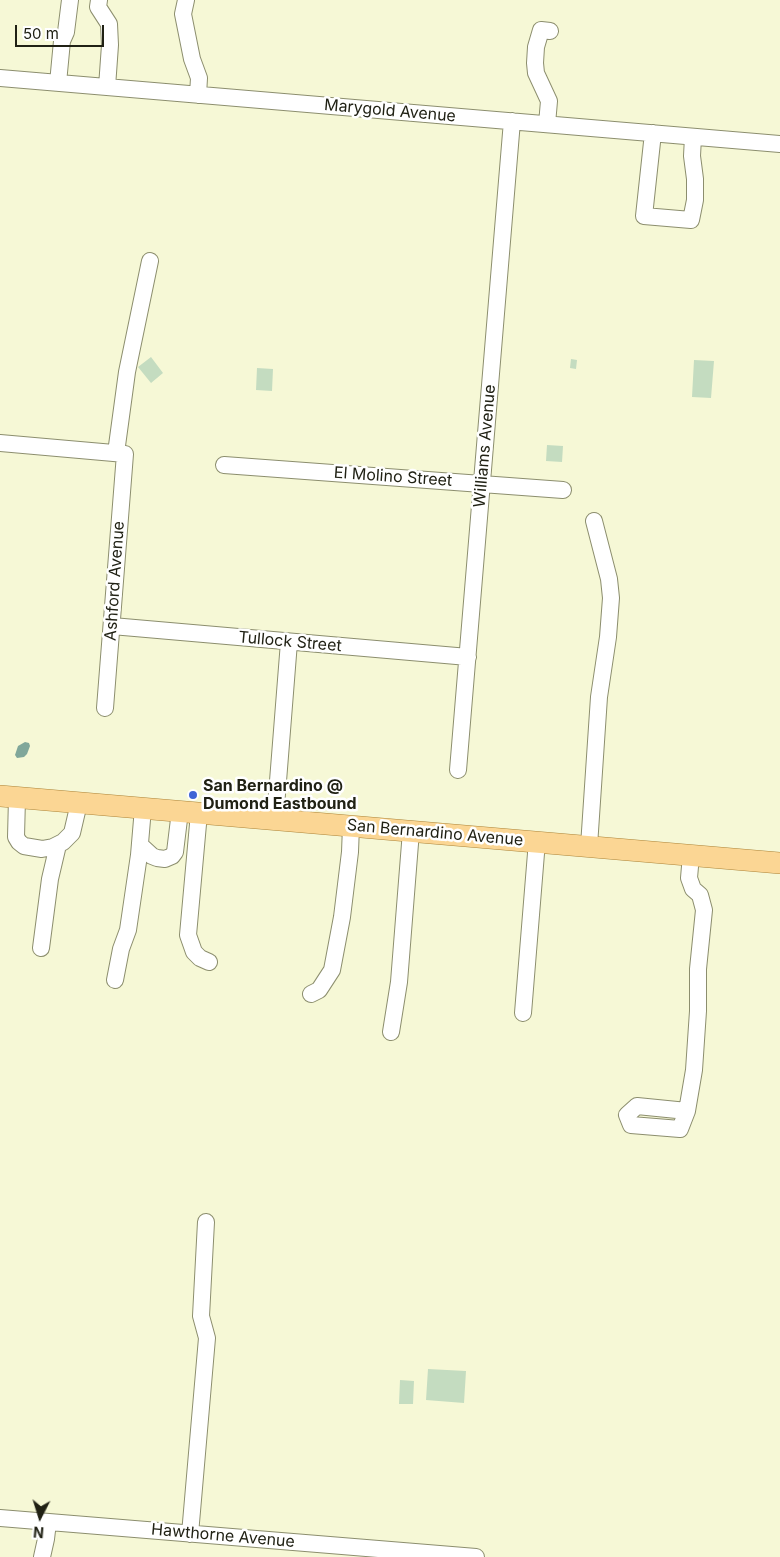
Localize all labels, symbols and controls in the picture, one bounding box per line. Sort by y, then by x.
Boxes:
scale bar [18,15,106,47]
text: 50 m [23,24,59,43]
street label: Marygold Avenue [323,96,457,126]
street label: Williams Avenue [470,384,500,508]
street label: El Molino Street [333,463,453,491]
street label: Ashford Avenue [101,520,129,642]
street label: Tullock Street [238,628,342,656]
place label: San Bernardino @ Dumond Eastbound [203,776,357,814]
marker: San Bernardino @ Dumond Eastbound [187,789,199,801]
street label: San Bernardino Avenue [346,816,524,850]
north arrow [15,1492,65,1542]
street label: Hawthorne Avenue [150,1520,296,1552]
text: N [33,1524,45,1541]

